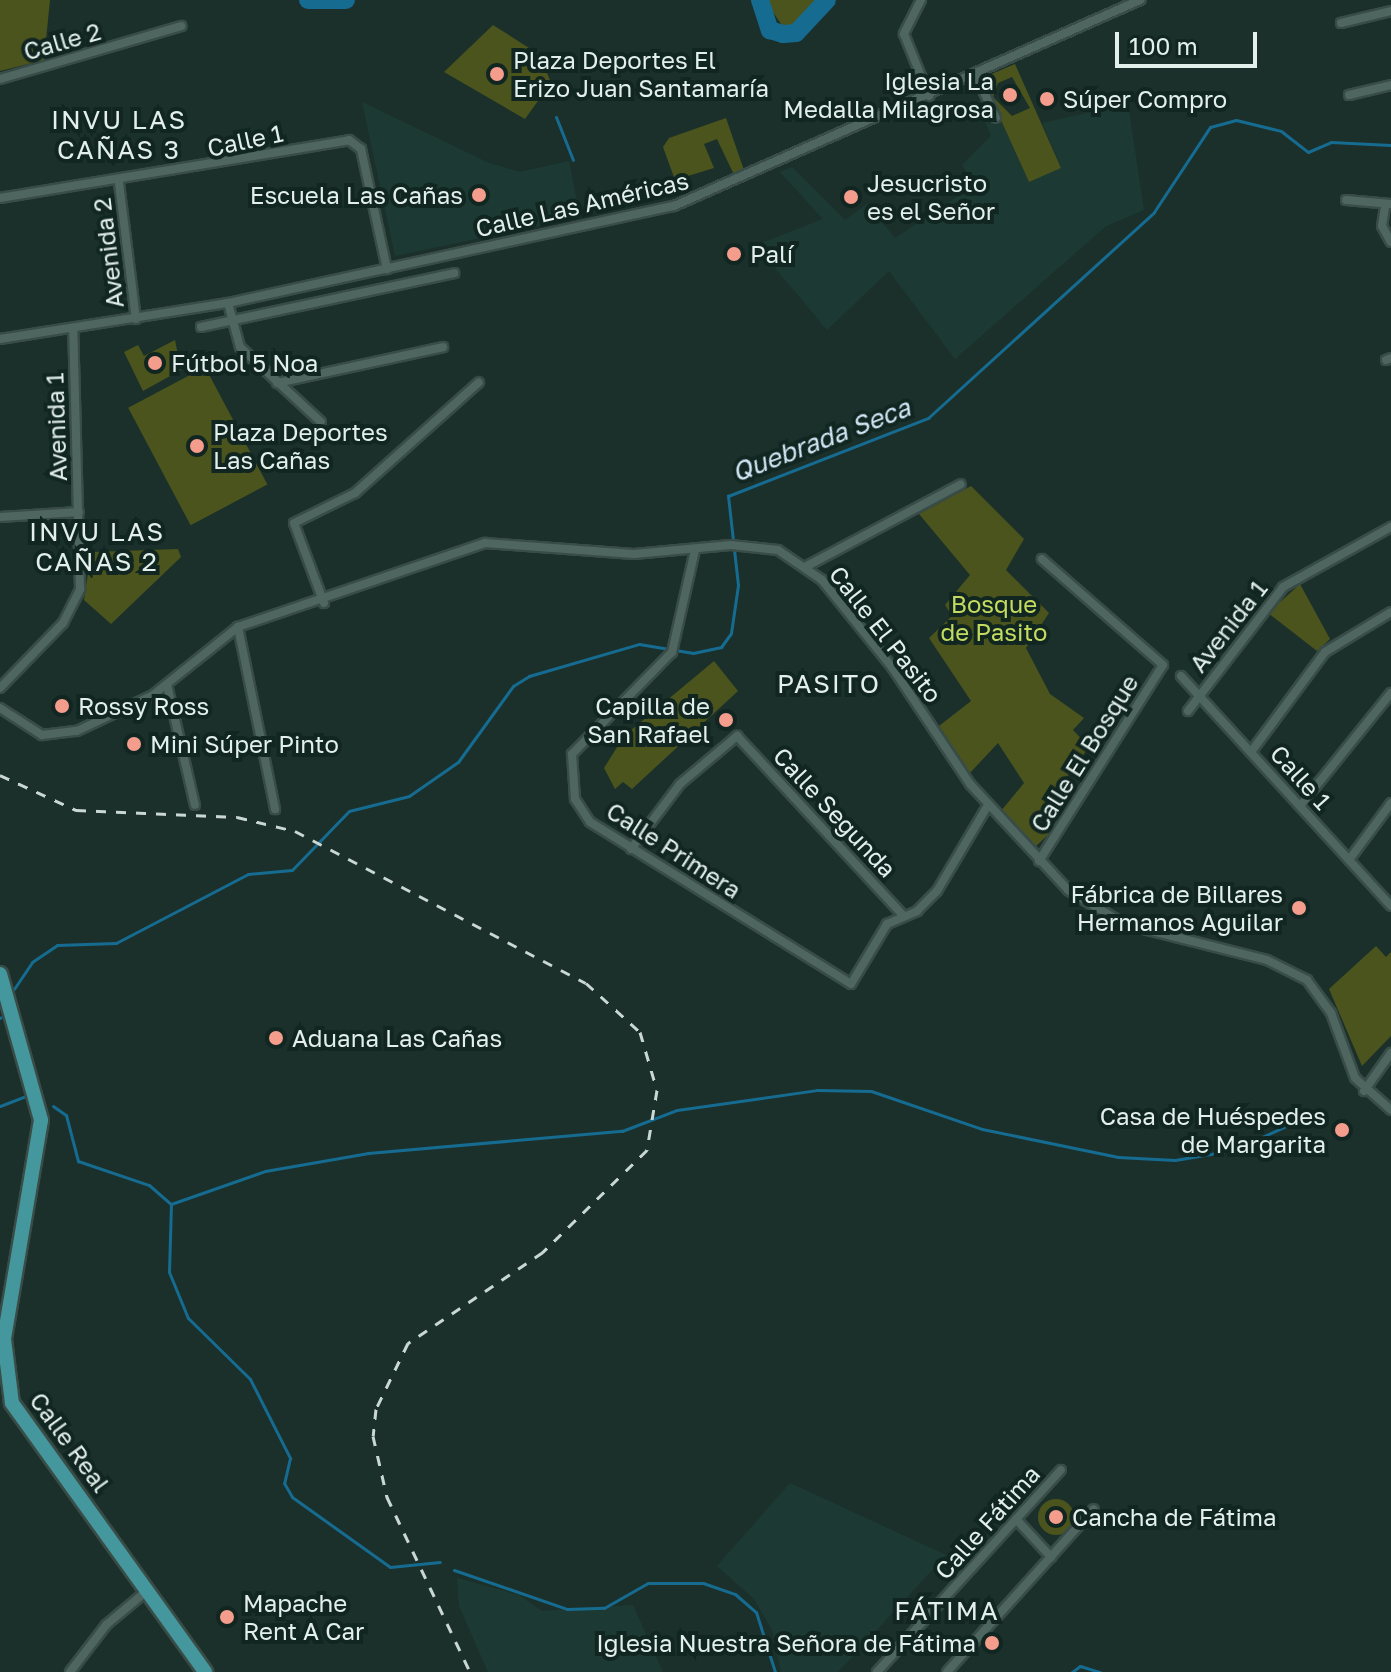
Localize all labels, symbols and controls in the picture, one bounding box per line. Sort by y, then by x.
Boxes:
street label: Calle 2 [20,16,104,66]
scale bar [1119,16,1261,66]
text: 100 m [1129,31,1198,60]
place label: Plaza Deportes El Erizo Juan Santamaría [513,46,769,102]
marker: Plaza Deportes El Erizo Juan Santamaría [488,65,506,83]
place label: Iglesia La Medalla Milagrosa [783,67,994,123]
place label: Súper Compro [1063,85,1227,113]
marker: Iglesia La Medalla Milagrosa [1001,86,1019,104]
marker: Súper Compro [1038,90,1056,108]
district label: INVU LAS CAÑAS 3 [51,104,187,166]
street label: Calle 1 [205,118,285,162]
street label: Calle Las Américas [473,166,691,242]
place label: Jesucristo es el Señor [867,169,995,225]
place label: Escuela Las Cañas [250,181,463,209]
marker: Escuela Las Cañas [470,186,488,204]
marker: Jesucristo es el Señor [842,188,860,206]
street label: Avenida 2 [87,196,129,310]
place label: Palí [750,240,793,268]
marker: Palí [725,245,743,263]
place label: Fútbol 5 Noa [171,349,318,377]
marker: Fútbol 5 Noa [146,354,164,372]
street label: Avenida 1 [40,372,72,482]
water label: Quebrada Seca [727,392,915,488]
place label: Plaza Deportes Las Cañas [213,418,388,474]
marker: Plaza Deportes Las Cañas [188,437,206,455]
district label: INVU LAS CAÑAS 2 [29,516,165,578]
street label: Calle El Pasito [824,560,948,708]
street label: Avenida 1 [1183,574,1273,678]
park label: Bosque de Pasito [941,590,1047,646]
district label: PASITO [777,668,881,700]
street label: Calle El Bosque [1024,669,1144,837]
place label: Rossy Ross [78,692,209,720]
place label: Capilla de San Rafael [587,692,710,748]
marker: Rossy Ross [53,697,71,715]
marker: Capilla de San Rafael [717,711,735,729]
place label: Mini Súper Pinto [150,730,339,758]
marker: Mini Súper Pinto [125,735,143,753]
street label: Calle 1 [1265,739,1337,815]
street label: Calle Segunda [768,741,902,883]
street label: Calle Primera [601,796,747,904]
place label: Fábrica de Billares Hermanos Aguilar [1071,880,1283,936]
marker: Fábrica de Billares Hermanos Aguilar [1290,899,1308,917]
place label: Aduana Las Cañas [292,1024,502,1052]
marker: Aduana Las Cañas [267,1029,285,1047]
place label: Casa de Huéspedes de Margarita [1100,1102,1326,1158]
marker: Casa de Huéspedes de Margarita [1333,1121,1351,1139]
street label: Calle Real [24,1387,116,1497]
street label: Calle Fátima [928,1459,1046,1585]
place label: Cancha de Fátima [1072,1503,1277,1531]
marker: Cancha de Fátima [1047,1508,1065,1526]
place label: Mapache Rent A Car [243,1589,364,1645]
district label: FÁTIMA [894,1595,1000,1627]
marker: Mapache Rent A Car [218,1608,236,1626]
place label: Iglesia Nuestra Señora de Fátima [596,1629,976,1657]
marker: Iglesia Nuestra Señora de Fátima [983,1634,1001,1652]

